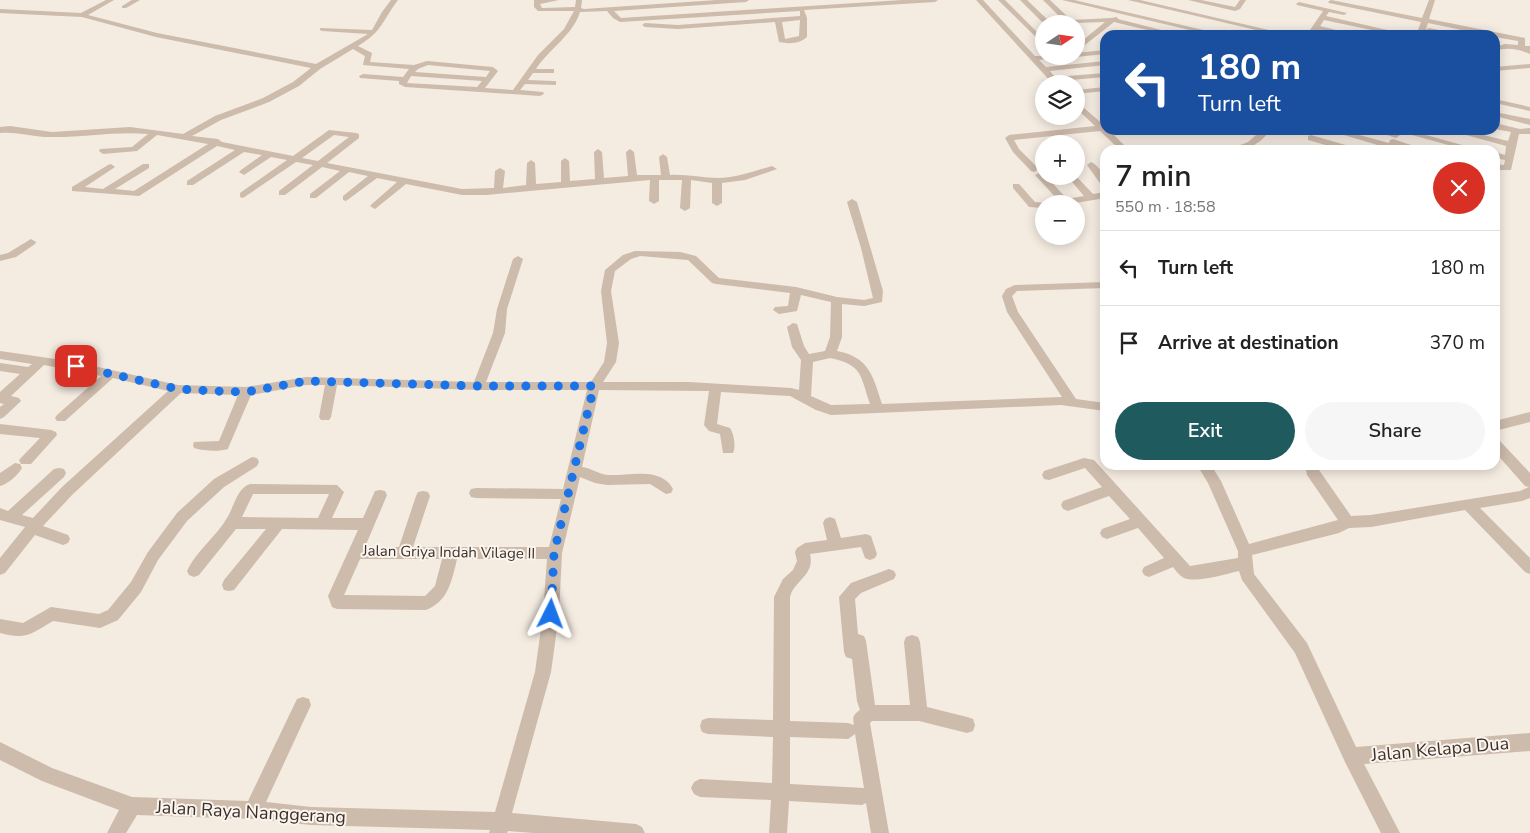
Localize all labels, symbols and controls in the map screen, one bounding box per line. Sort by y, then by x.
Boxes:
north arrow [1035,15,1085,65]
map controls [1035,15,1085,245]
text: 180 m [1198,44,1301,91]
icon: left [1115,50,1180,115]
button: layers [1035,75,1085,125]
text: Turn left [1198,89,1281,119]
button: + [1035,135,1085,185]
text: 7 min [1115,156,1191,197]
button: close [1433,162,1485,214]
button: − [1035,195,1085,245]
text: 550 m · 18:58 [1115,196,1216,218]
icon: left [1115,254,1143,282]
text: Turn left [1158,255,1233,281]
text: 180 m [1430,255,1485,281]
icon: arrive [1115,329,1143,357]
text: Arrive at destination [1158,330,1339,356]
text: 370 m [1430,330,1485,356]
pin [55,345,97,387]
icon: arrive [62,352,90,380]
button: Exit [1115,402,1295,460]
button: Share [1305,402,1485,460]
street label: Jalan Griya Indah Vilage II [362,540,535,564]
position arrow [524,587,576,639]
street label: Jalan Kelapa Dua [1369,731,1510,767]
street label: Jalan Raya Nanggerang [154,795,347,829]

